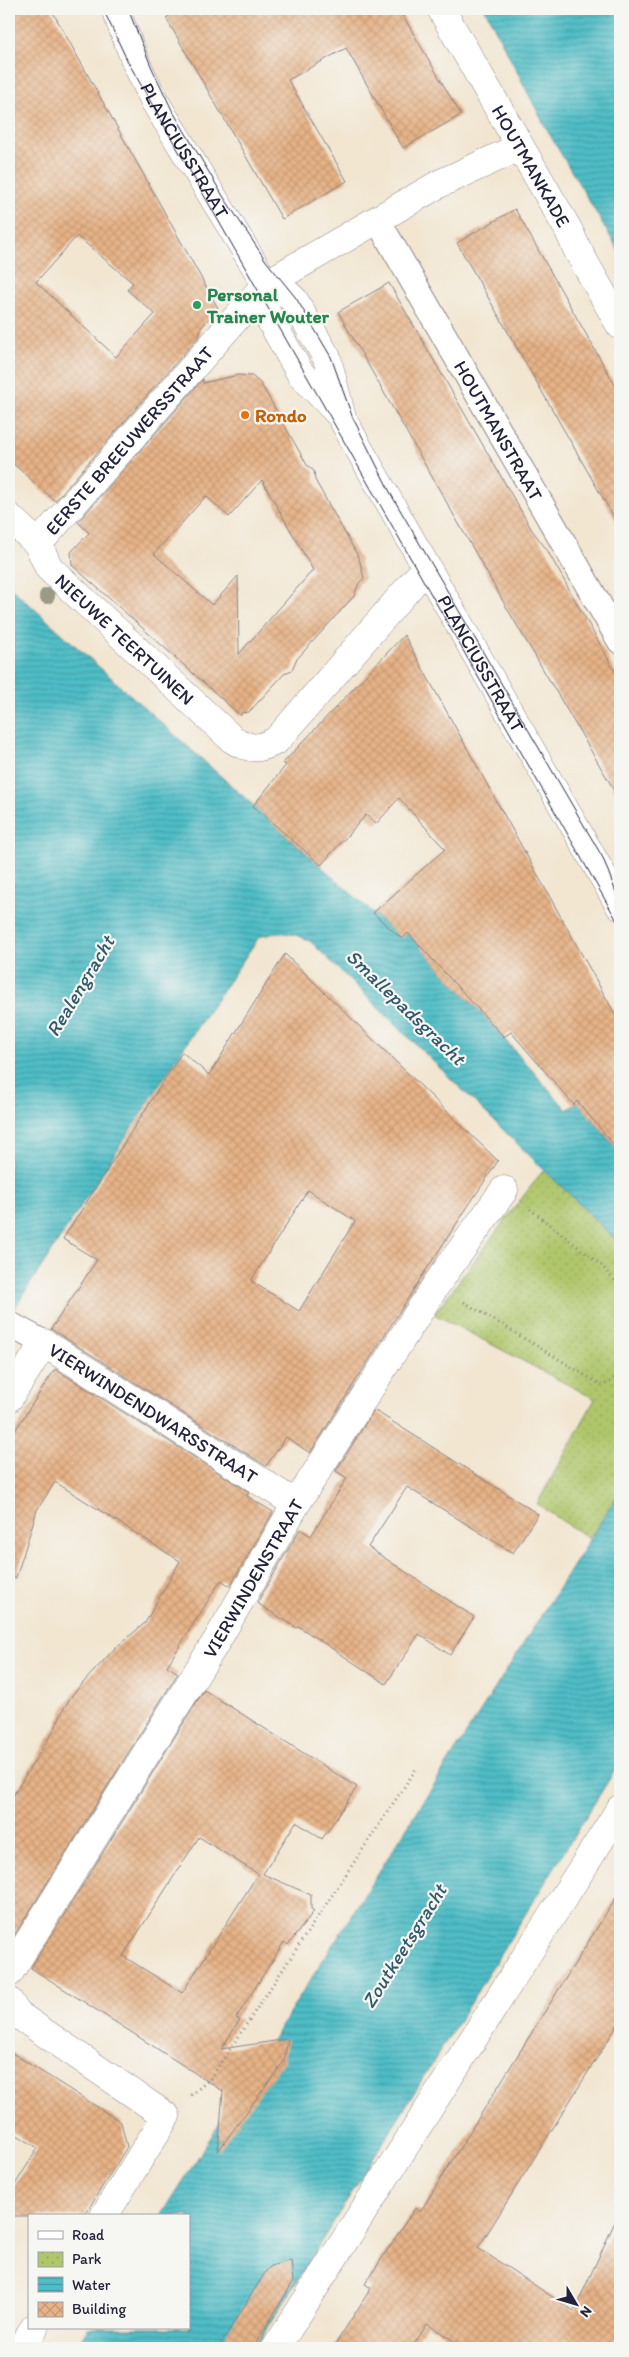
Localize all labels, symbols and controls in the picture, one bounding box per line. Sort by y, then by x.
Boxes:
street label: PLANCIUSSTRAAT [135,79,234,223]
street label: HOUTMANKADE [487,101,575,232]
place label: Personal Trainer Wouter [206,283,330,328]
marker: Personal Trainer Wouter [191,299,203,311]
street label: EERSTE BREEUWERSSTRAAT [40,341,219,540]
street label: HOUTMANSTRAAT [449,357,548,505]
place label: Rondo [255,404,307,427]
marker: Rondo [239,409,251,421]
street label: NIEUWE TEERTUINEN [50,569,199,710]
street label: PLANCIUSSTRAAT [433,591,529,736]
water label: Realengracht [41,930,120,1041]
water label: Smallepadsgracht [342,944,472,1071]
street label: VIERWINDENDWARSSTRAAT [44,1338,262,1489]
street label: VIERWINDENSTRAAT [198,1495,309,1662]
water label: Zoutkeetsgracht [356,1879,452,2012]
legend [28,2214,190,2330]
text: Road [72,2226,105,2244]
text: Park [72,2250,102,2268]
text: Water [72,2276,111,2294]
north arrow [552,2280,602,2330]
text: Building [72,2300,126,2318]
text: N [576,2303,595,2321]

